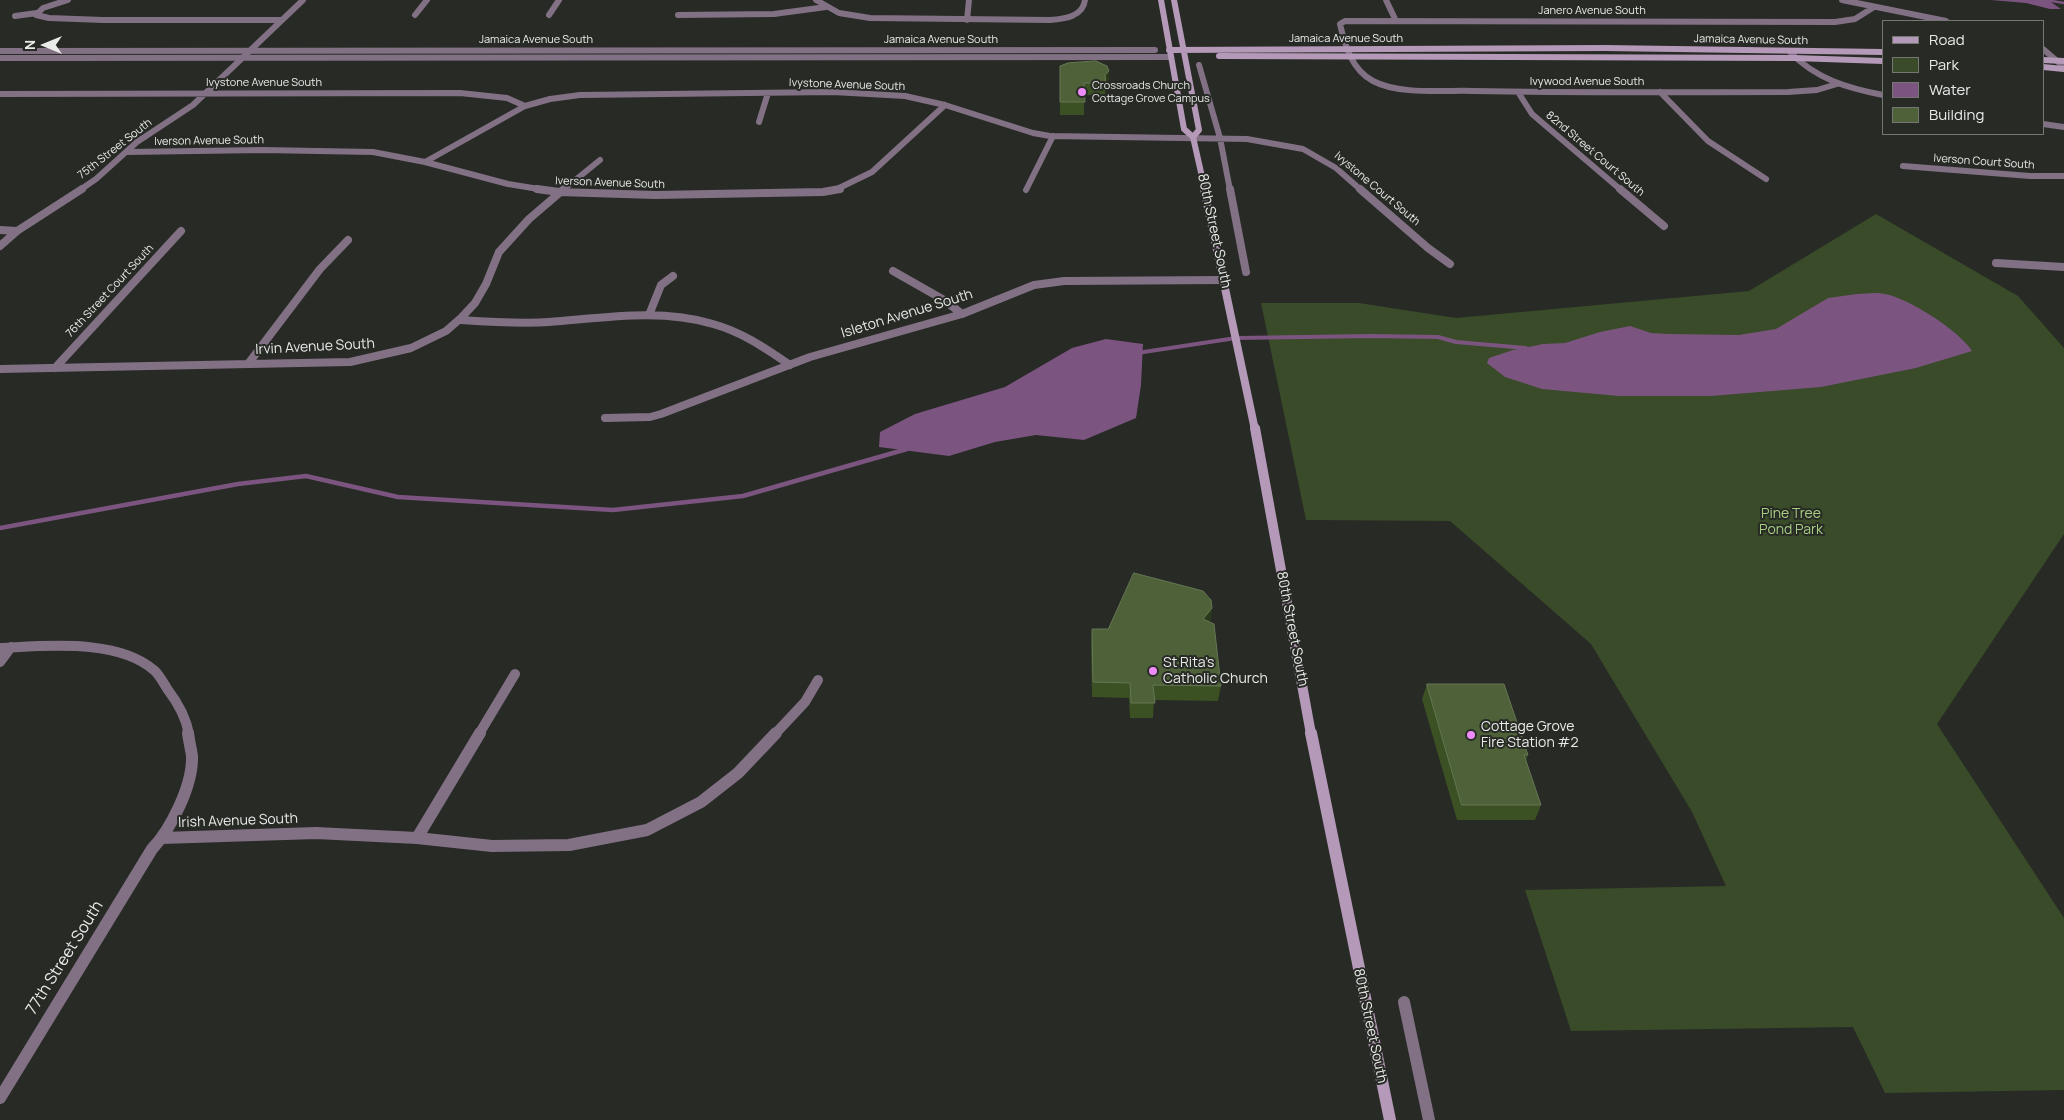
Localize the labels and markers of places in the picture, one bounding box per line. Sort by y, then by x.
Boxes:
place label: Crossroads Church Cottage Grove Campus [1092,79,1210,105]
marker: Crossroads Church Cottage Grove Campus [1076,86,1088,98]
place label: St Rita's Catholic Church [1163,655,1268,688]
marker: St Rita's Catholic Church [1147,665,1159,677]
place label: Cottage Grove Fire Station #2 [1481,719,1578,752]
marker: Cottage Grove Fire Station #2 [1465,729,1477,741]

